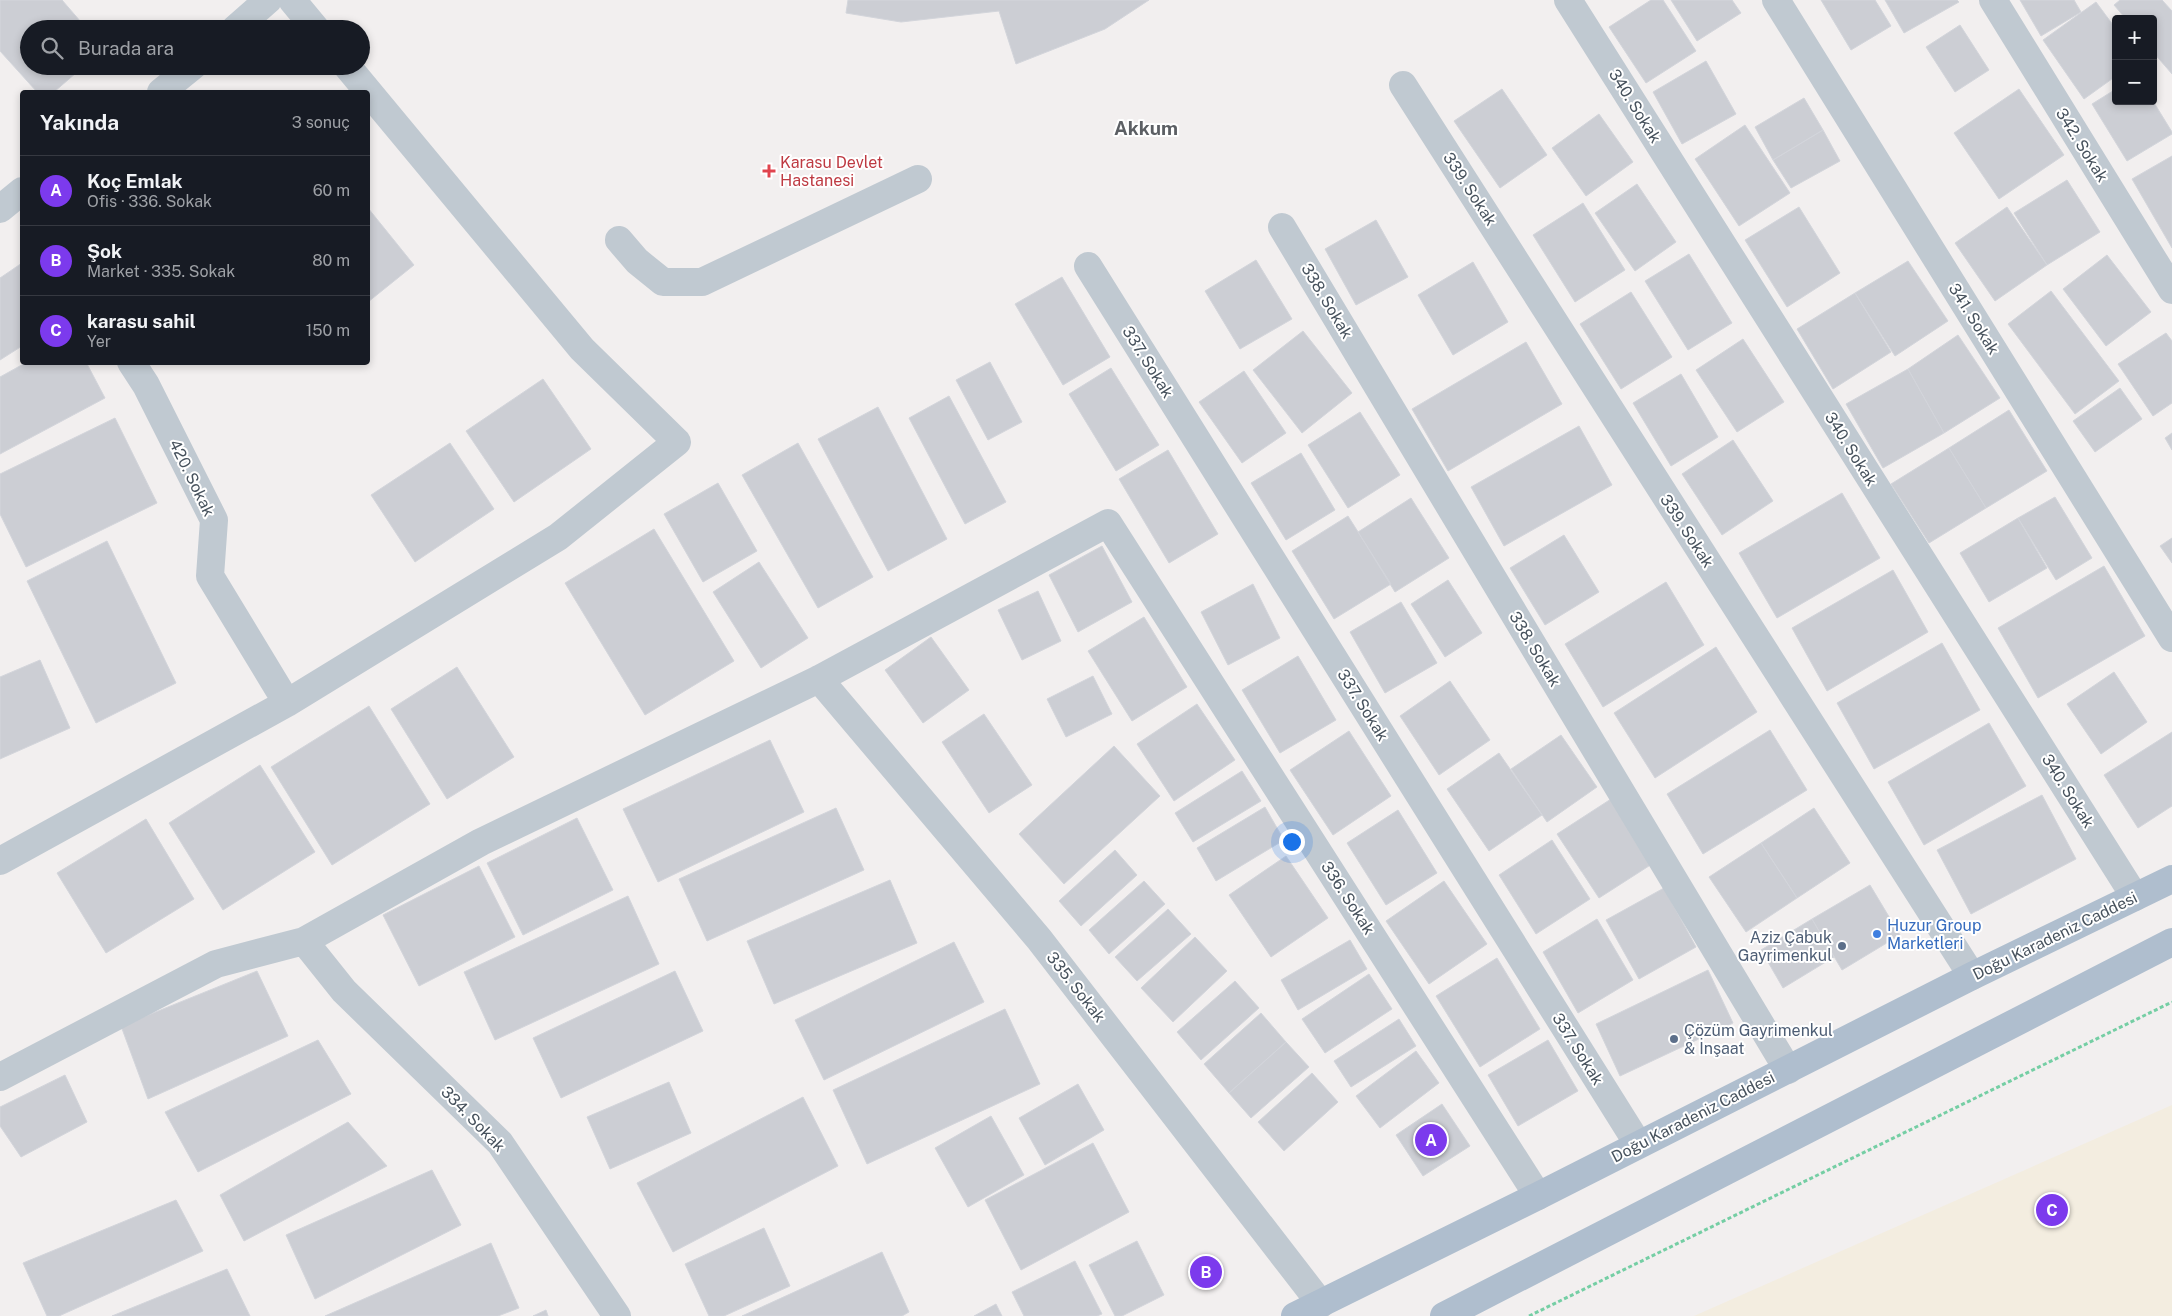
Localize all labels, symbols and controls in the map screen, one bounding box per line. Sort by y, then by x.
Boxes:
map controls [2112,15,2157,105]
button: + [2112,15,2157,60]
search box [20,20,370,75]
icon: search [38,34,66,62]
text: Burada ara [78,37,174,59]
button: − [2112,60,2157,105]
street label: 340. Sokak [1605,65,1665,147]
street label: 342. Sokak [2052,105,2112,185]
text: Yakında [40,110,119,135]
text: 3 sonuç [292,113,350,132]
district label: Akkum [1114,117,1178,139]
street label: 339. Sokak [1439,149,1501,229]
place label: Karasu Devlet Hastanesi [780,153,883,190]
marker: Karasu Devlet Hastanesi [762,164,776,178]
text: Koç Emlak [87,170,182,192]
text: A [50,181,62,200]
text: 60 m [313,181,350,200]
text: Ofis · 336. Sokak [87,192,212,211]
text: Şok [87,240,122,262]
text: B [51,251,61,270]
text: 80 m [312,251,350,270]
street label: 338. Sokak [1297,260,1357,342]
text: Market · 335. Sokak [87,262,235,281]
street label: 341. Sokak [1945,280,2003,358]
text: karasu sahil [87,310,196,332]
text: C [50,321,62,340]
text: 150 m [306,321,350,340]
street label: 337. Sokak [1118,323,1178,401]
text: Yer [87,332,111,351]
street label: 340. Sokak [1821,408,1881,490]
street label: 420. Sokak [165,436,219,520]
street label: 339. Sokak [1656,491,1718,571]
street label: 338. Sokak [1505,608,1565,690]
street label: 337. Sokak [1333,666,1393,744]
street label: 340. Sokak [2038,750,2098,832]
your location [1279,829,1305,855]
street label: 336. Sokak [1317,858,1379,938]
street label: Doğu Karadeniz Caddesi [1970,888,2140,984]
place label: Huzur Group Marketleri [1887,916,1982,953]
place label: Aziz Çabuk Gayrimenkul [1738,928,1832,965]
marker: Huzur Group Marketleri [1871,928,1883,940]
marker: Aziz Çabuk Gayrimenkul [1836,940,1848,952]
street label: 335. Sokak [1043,948,1109,1026]
street label: 337. Sokak [1548,1010,1608,1088]
place label: Çözüm Gayrimenkul & İnşaat [1684,1021,1833,1058]
marker: Çözüm Gayrimenkul & İnşaat [1668,1033,1680,1045]
street label: Doğu Karadeniz Caddesi [1608,1068,1778,1166]
street label: 334. Sokak [437,1082,509,1156]
pin: A [1415,1121,1447,1159]
pin: C [2036,1191,2068,1229]
pin: B [1190,1253,1222,1291]

